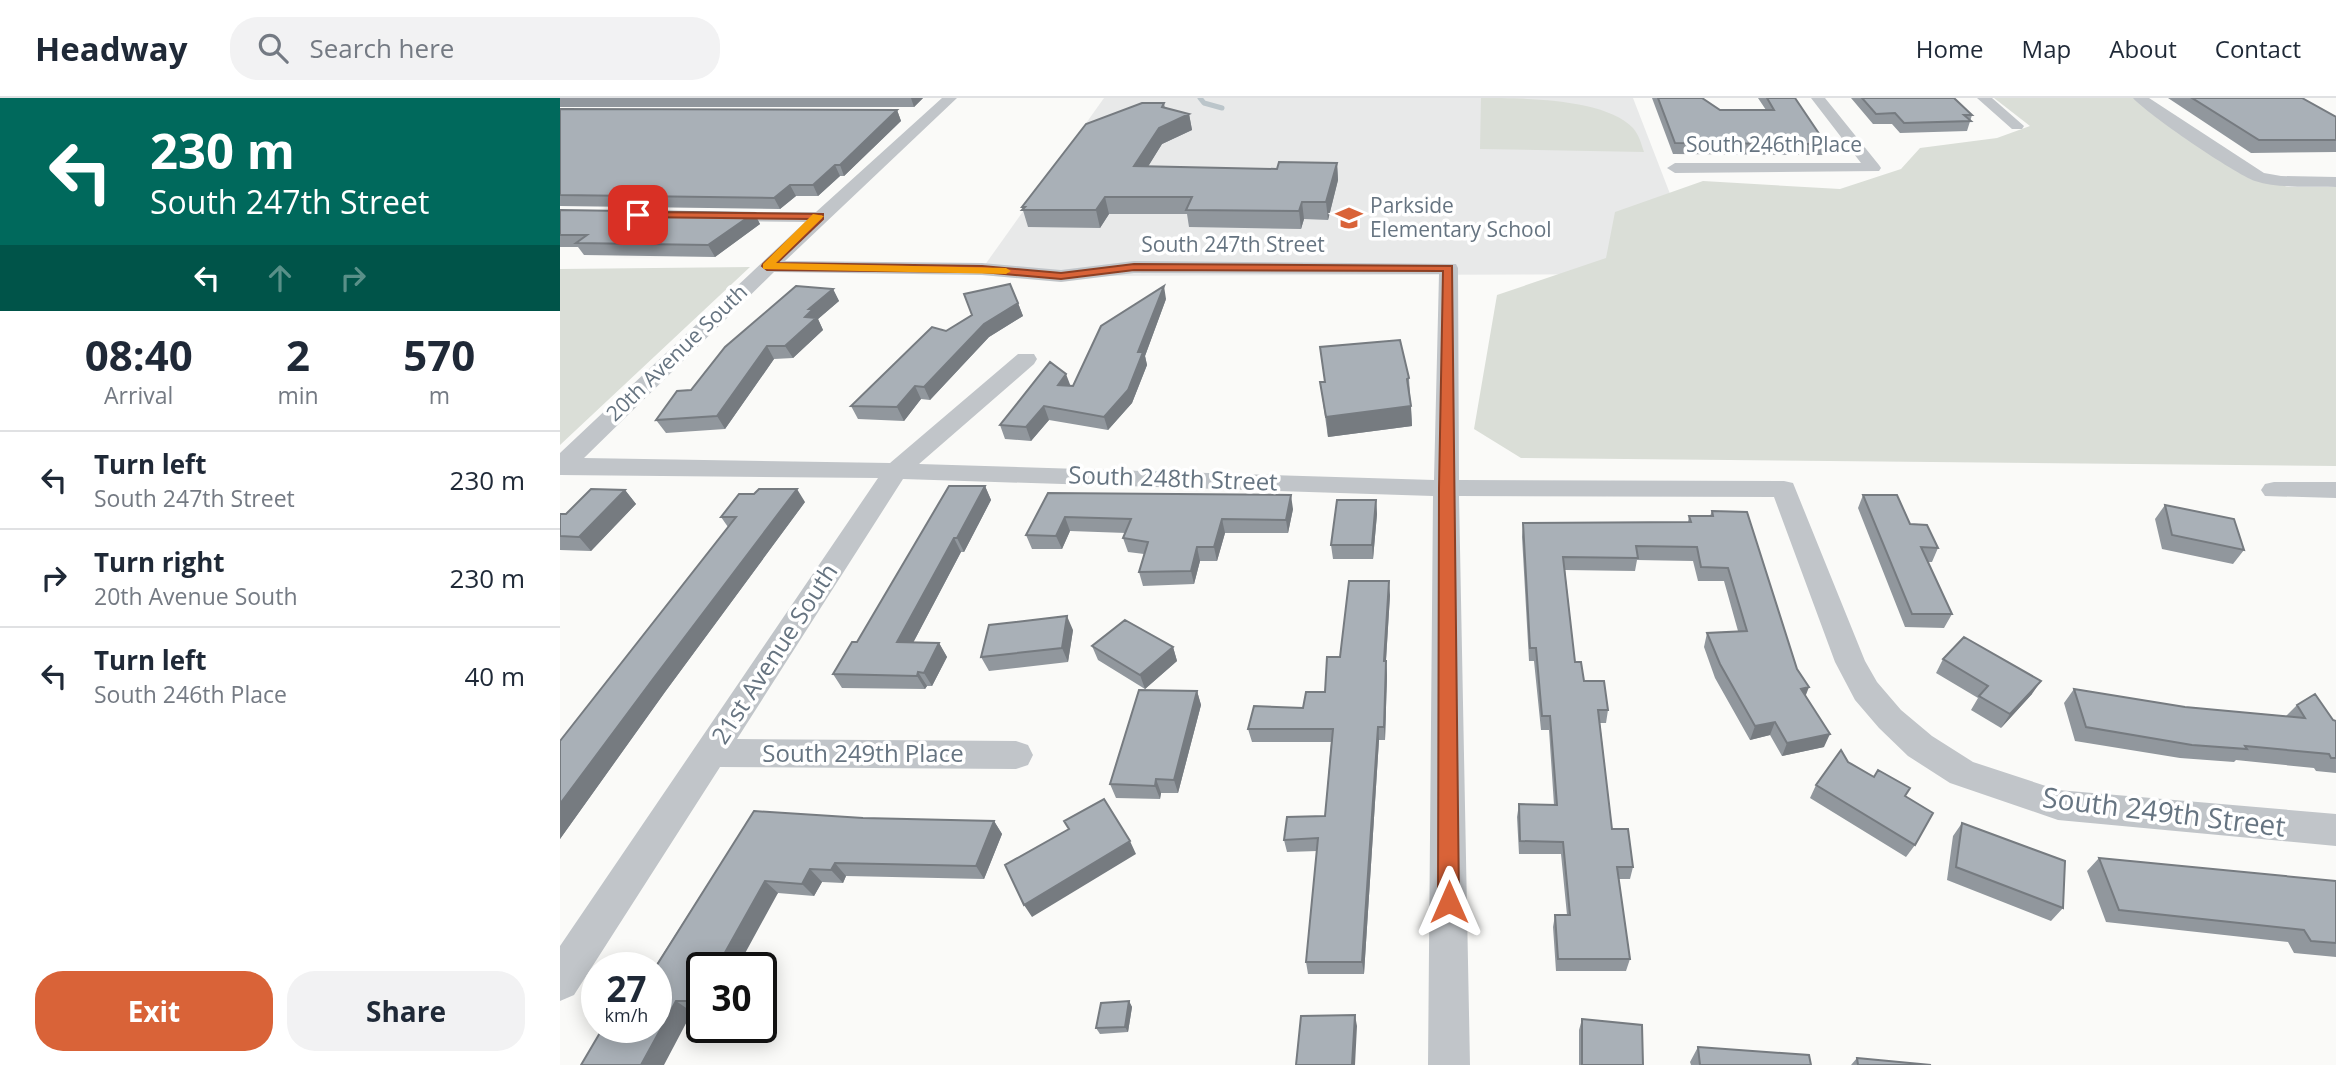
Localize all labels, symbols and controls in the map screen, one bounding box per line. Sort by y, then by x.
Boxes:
search box [230,17,720,80]
text: Headway [35,26,188,71]
icon: search [254,29,292,67]
text: Search here [310,30,454,66]
text: Home [1916,32,1984,65]
text: Map [2022,32,2071,65]
text: About [2109,32,2177,65]
text: Contact [2215,32,2301,65]
text: 230 m [150,117,295,183]
icon: left [35,126,126,217]
street label: South 246th Place [1686,130,1862,158]
text: South 247th Street [150,180,429,223]
pin [608,185,668,245]
place label: Parkside Elementary School [1370,191,1552,243]
icon: arrive [619,196,657,234]
school or university icon: Parkside Elementary School [1334,203,1364,233]
street label: South 247th Street [1141,230,1325,258]
icon: left [188,259,226,297]
icon: ahead [261,259,299,297]
icon: right [334,259,372,297]
street label: 20th Avenue South [600,278,753,427]
text: 08:40 [85,326,193,383]
text: 2 [286,326,310,383]
text: 570 [403,326,475,383]
text: Arrival [104,379,173,411]
text: min [277,379,319,411]
text: m [429,379,450,411]
text: Turn left [94,446,206,482]
street label: South 248th Street [1068,457,1278,498]
icon: left [35,461,73,499]
text: 230 m [450,462,525,498]
text: South 247th Street [94,482,295,514]
text: Turn right [94,544,225,580]
street label: 21st Avenue South [703,557,845,750]
icon: right [35,559,73,597]
text: 230 m [450,560,525,596]
text: 20th Avenue South [94,580,298,612]
text: Turn left [94,642,206,678]
icon: left [35,657,73,695]
text: 40 m [464,658,525,694]
text: South 246th Place [94,678,287,710]
street label: South 249th Place [762,736,964,769]
street label: South 249th Street [2040,777,2288,845]
position arrow [1412,865,1486,939]
speed limit sign: 30 [686,952,777,1043]
text: 27 [606,965,647,1012]
button: Exit [35,971,273,1051]
button: Share [287,971,525,1051]
text: km/h [605,1003,648,1027]

